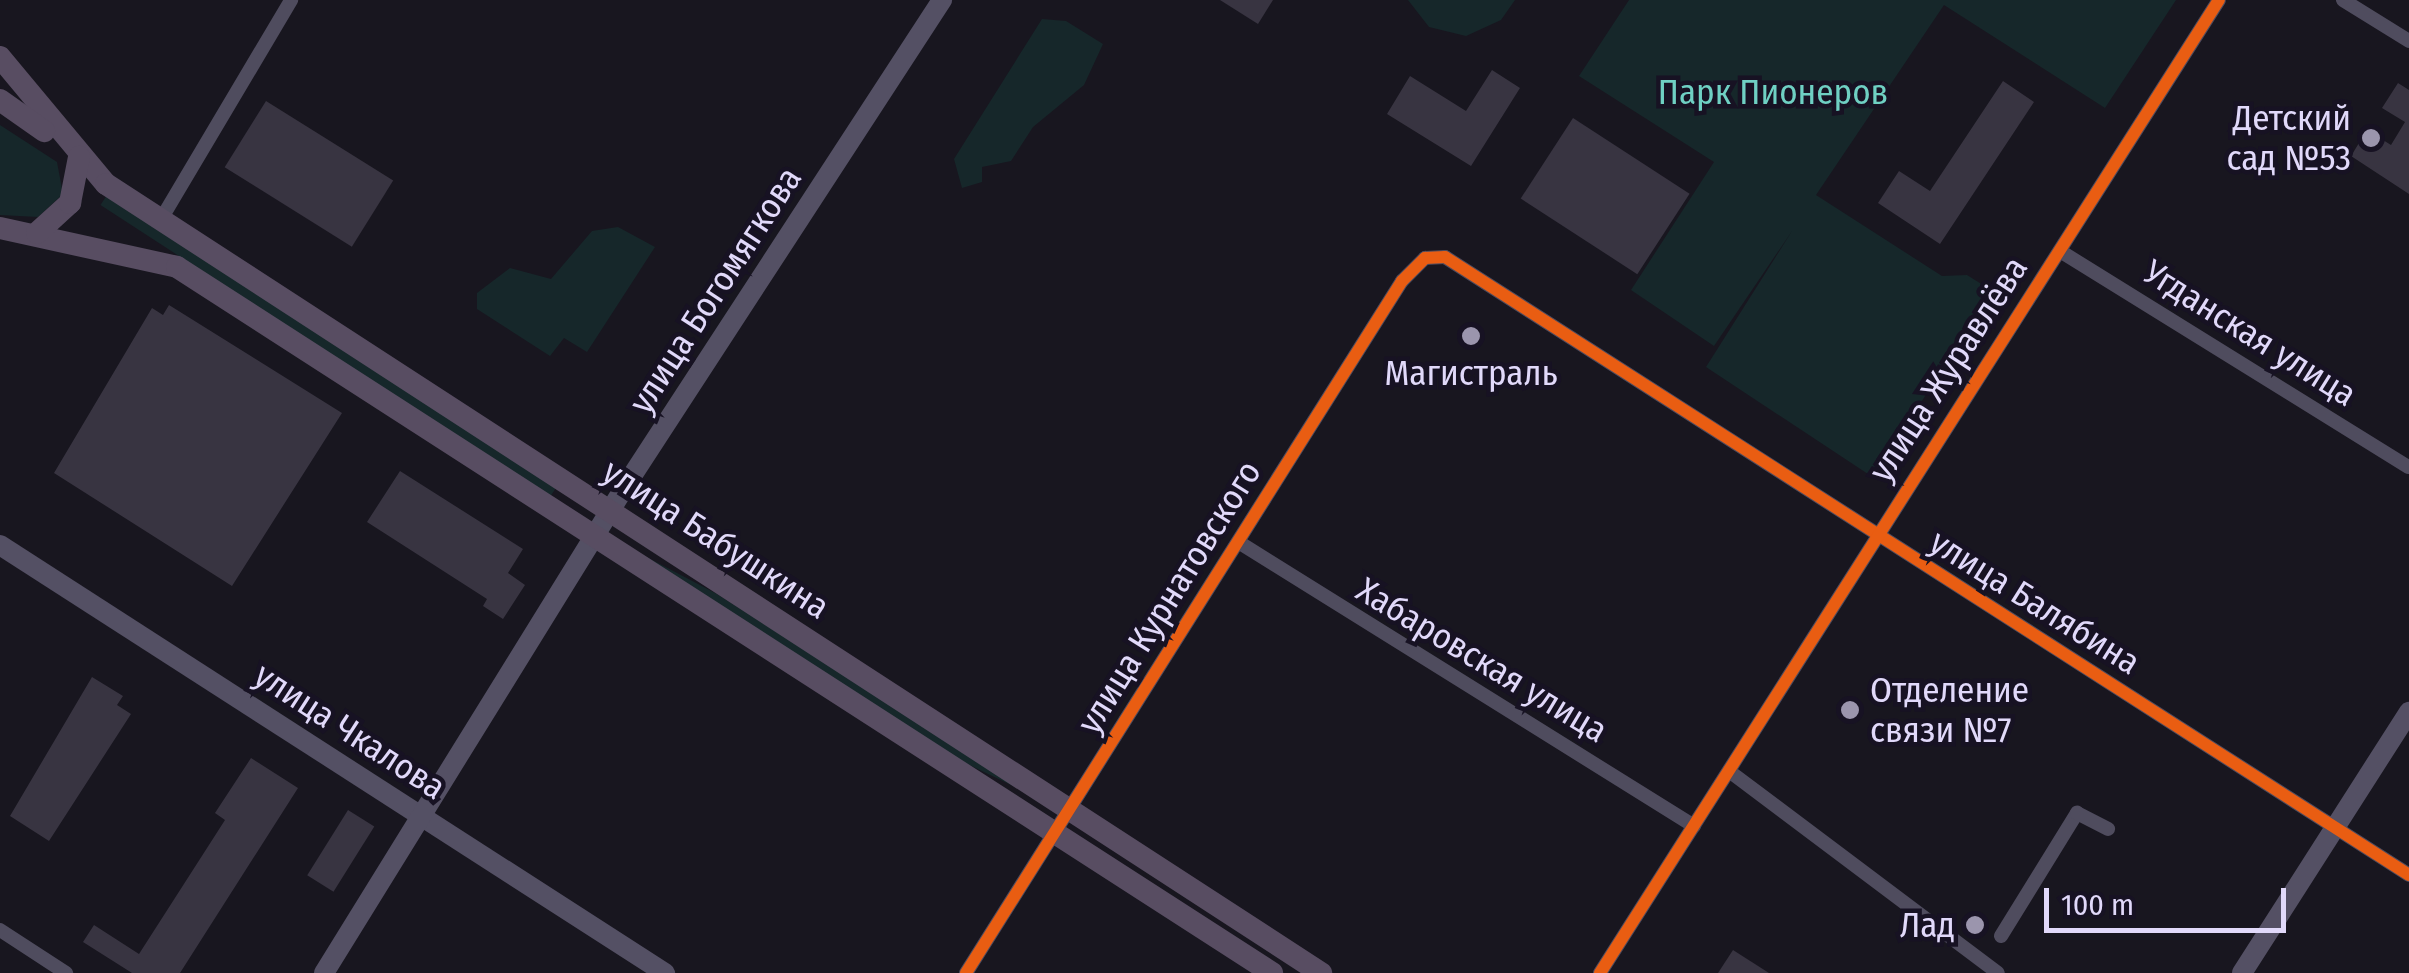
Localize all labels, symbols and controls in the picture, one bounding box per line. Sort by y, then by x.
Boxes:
park label: Парк Пионеров [1658,71,1888,113]
place label: Детский сад №53 [2227,97,2351,179]
marker: Детский сад №53 [2360,127,2382,149]
street label: улица Богомягкова [620,159,810,421]
street label: улица Журавлёва [1860,249,2036,489]
street label: Угданская улица [2136,251,2364,415]
marker: Магистраль [1460,325,1482,347]
place label: Магистраль [1384,352,1558,394]
street label: улица Бабушкина [595,450,837,628]
street label: улица Курнатовского [1068,453,1270,741]
street label: улица Балябина [1922,521,2148,683]
street label: Хабаровская улица [1349,569,1615,751]
street label: улица Чкалова [247,654,453,808]
place label: Отделение связи №7 [1870,669,2029,751]
marker: Отделение связи №7 [1839,699,1861,721]
scale bar [2049,868,2292,930]
text: 100 m [2061,887,2134,923]
place label: Лад [1900,904,1955,946]
marker: Лад [1964,914,1986,936]

